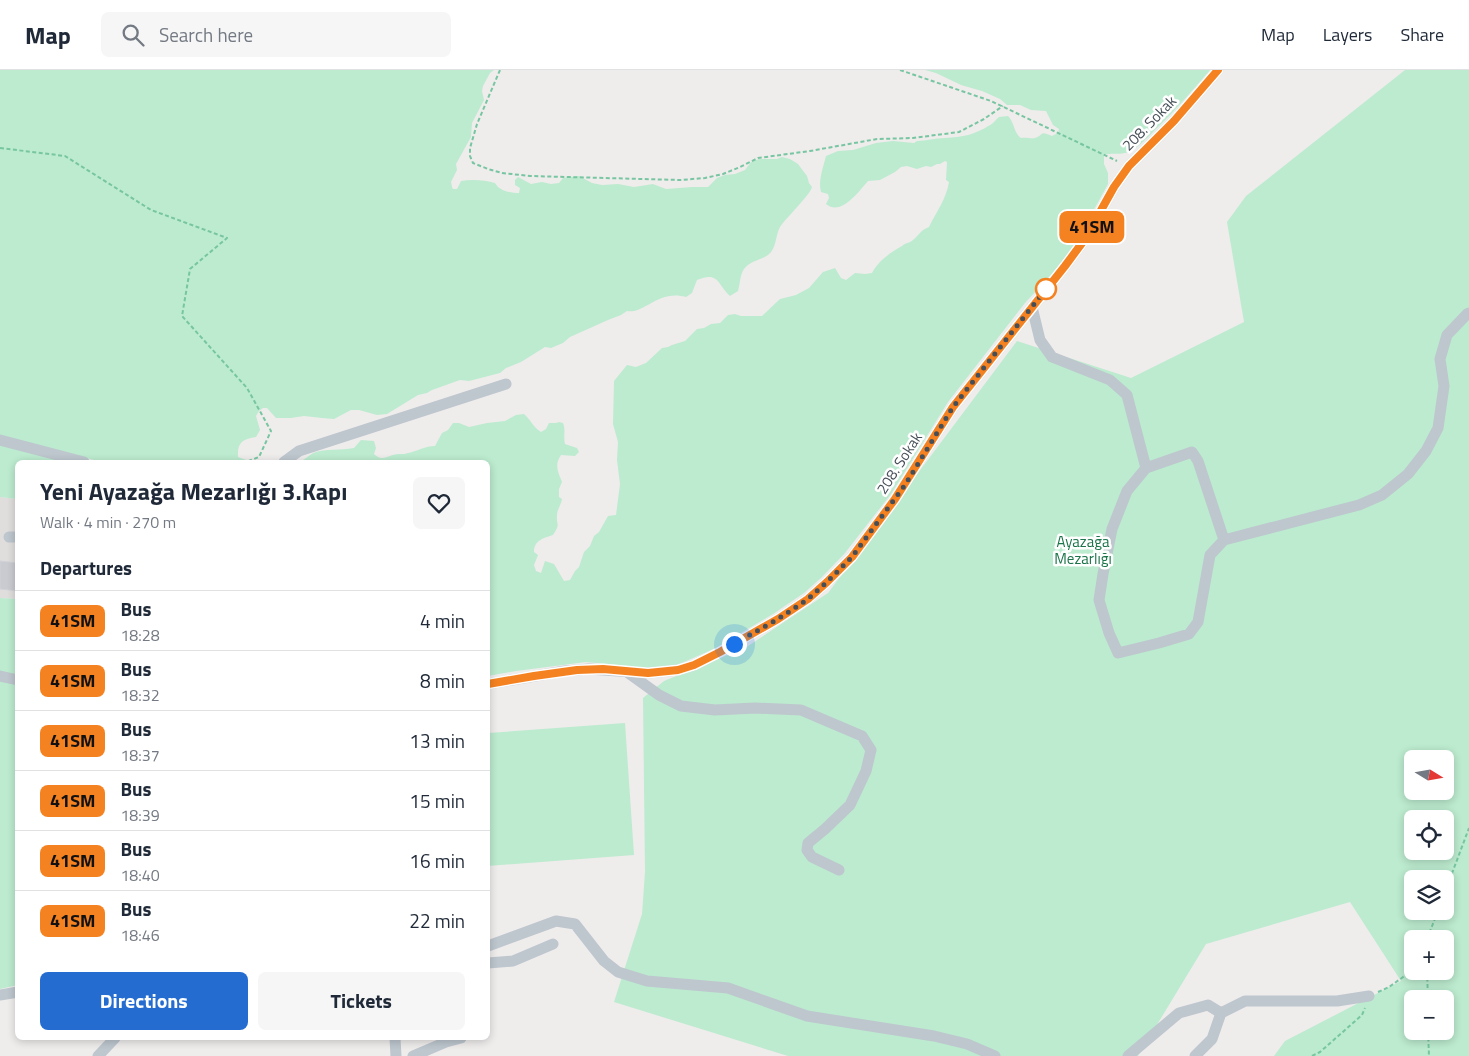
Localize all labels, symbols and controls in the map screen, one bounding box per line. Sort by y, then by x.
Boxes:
search box [101,12,451,57]
text: Map [25,17,71,53]
text: Search here [159,20,253,49]
icon: search [119,21,147,49]
text: Map [1261,21,1295,48]
text: Layers [1323,21,1372,48]
text: Share [1400,21,1444,48]
street label: 208. Sokak [1117,90,1181,156]
line badge: 41SM [1057,211,1127,243]
text: 41SM [1069,213,1115,240]
unlabelled marker [1035,278,1057,300]
street label: 208. Sokak [870,428,928,498]
text: Yeni Ayazağa Mezarlığı 3.Kapı [40,473,347,509]
button: heart [413,477,465,529]
text: Walk · 4 min · 270 m [40,510,176,534]
park label: Ayazağa Mezarlığı [1054,530,1112,570]
text: Departures [40,553,132,582]
text: Bus [120,594,151,623]
text: 4 min [420,606,465,635]
text: 41SM [50,607,95,634]
text: 18:28 [120,623,160,647]
your location [722,632,747,657]
text: Bus [120,654,151,683]
text: 8 min [420,666,465,695]
text: 41SM [50,667,95,694]
text: 18:32 [120,683,160,707]
text: Bus [120,714,151,743]
text: 13 min [409,726,465,755]
text: 41SM [50,727,95,754]
text: 18:37 [120,743,160,767]
north arrow [1404,750,1454,800]
map controls [1404,750,1454,1040]
text: Bus [120,774,151,803]
text: 15 min [409,786,465,815]
text: 41SM [50,787,95,814]
text: 18:39 [120,803,160,827]
button: locate [1404,810,1454,860]
text: Bus [120,834,151,863]
text: 16 min [409,846,465,875]
text: 41SM [50,847,95,874]
text: 18:40 [120,863,160,887]
button: layers [1404,870,1454,920]
text: Bus [120,894,151,923]
text: 22 min [409,906,465,935]
text: 41SM [50,907,95,934]
text: 18:46 [120,923,160,947]
button: + [1404,930,1454,980]
button: Directions [40,972,248,1030]
button: Tickets [258,972,465,1030]
button: − [1404,990,1454,1040]

